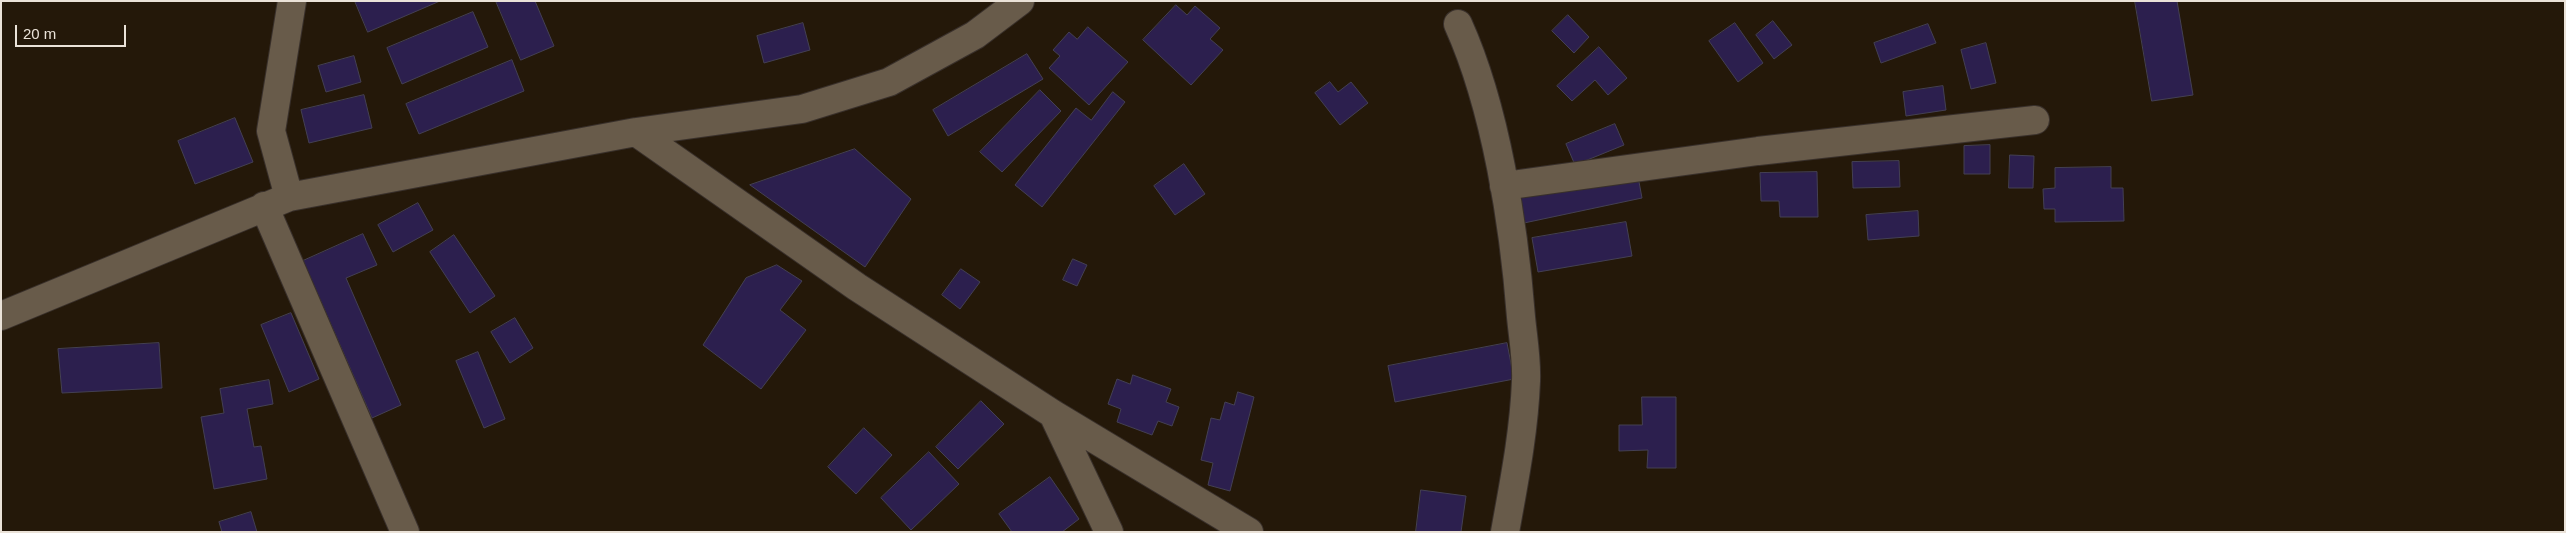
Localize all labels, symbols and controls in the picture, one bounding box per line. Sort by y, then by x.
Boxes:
scale bar [18,15,129,47]
text: 20 m [23,25,56,42]

